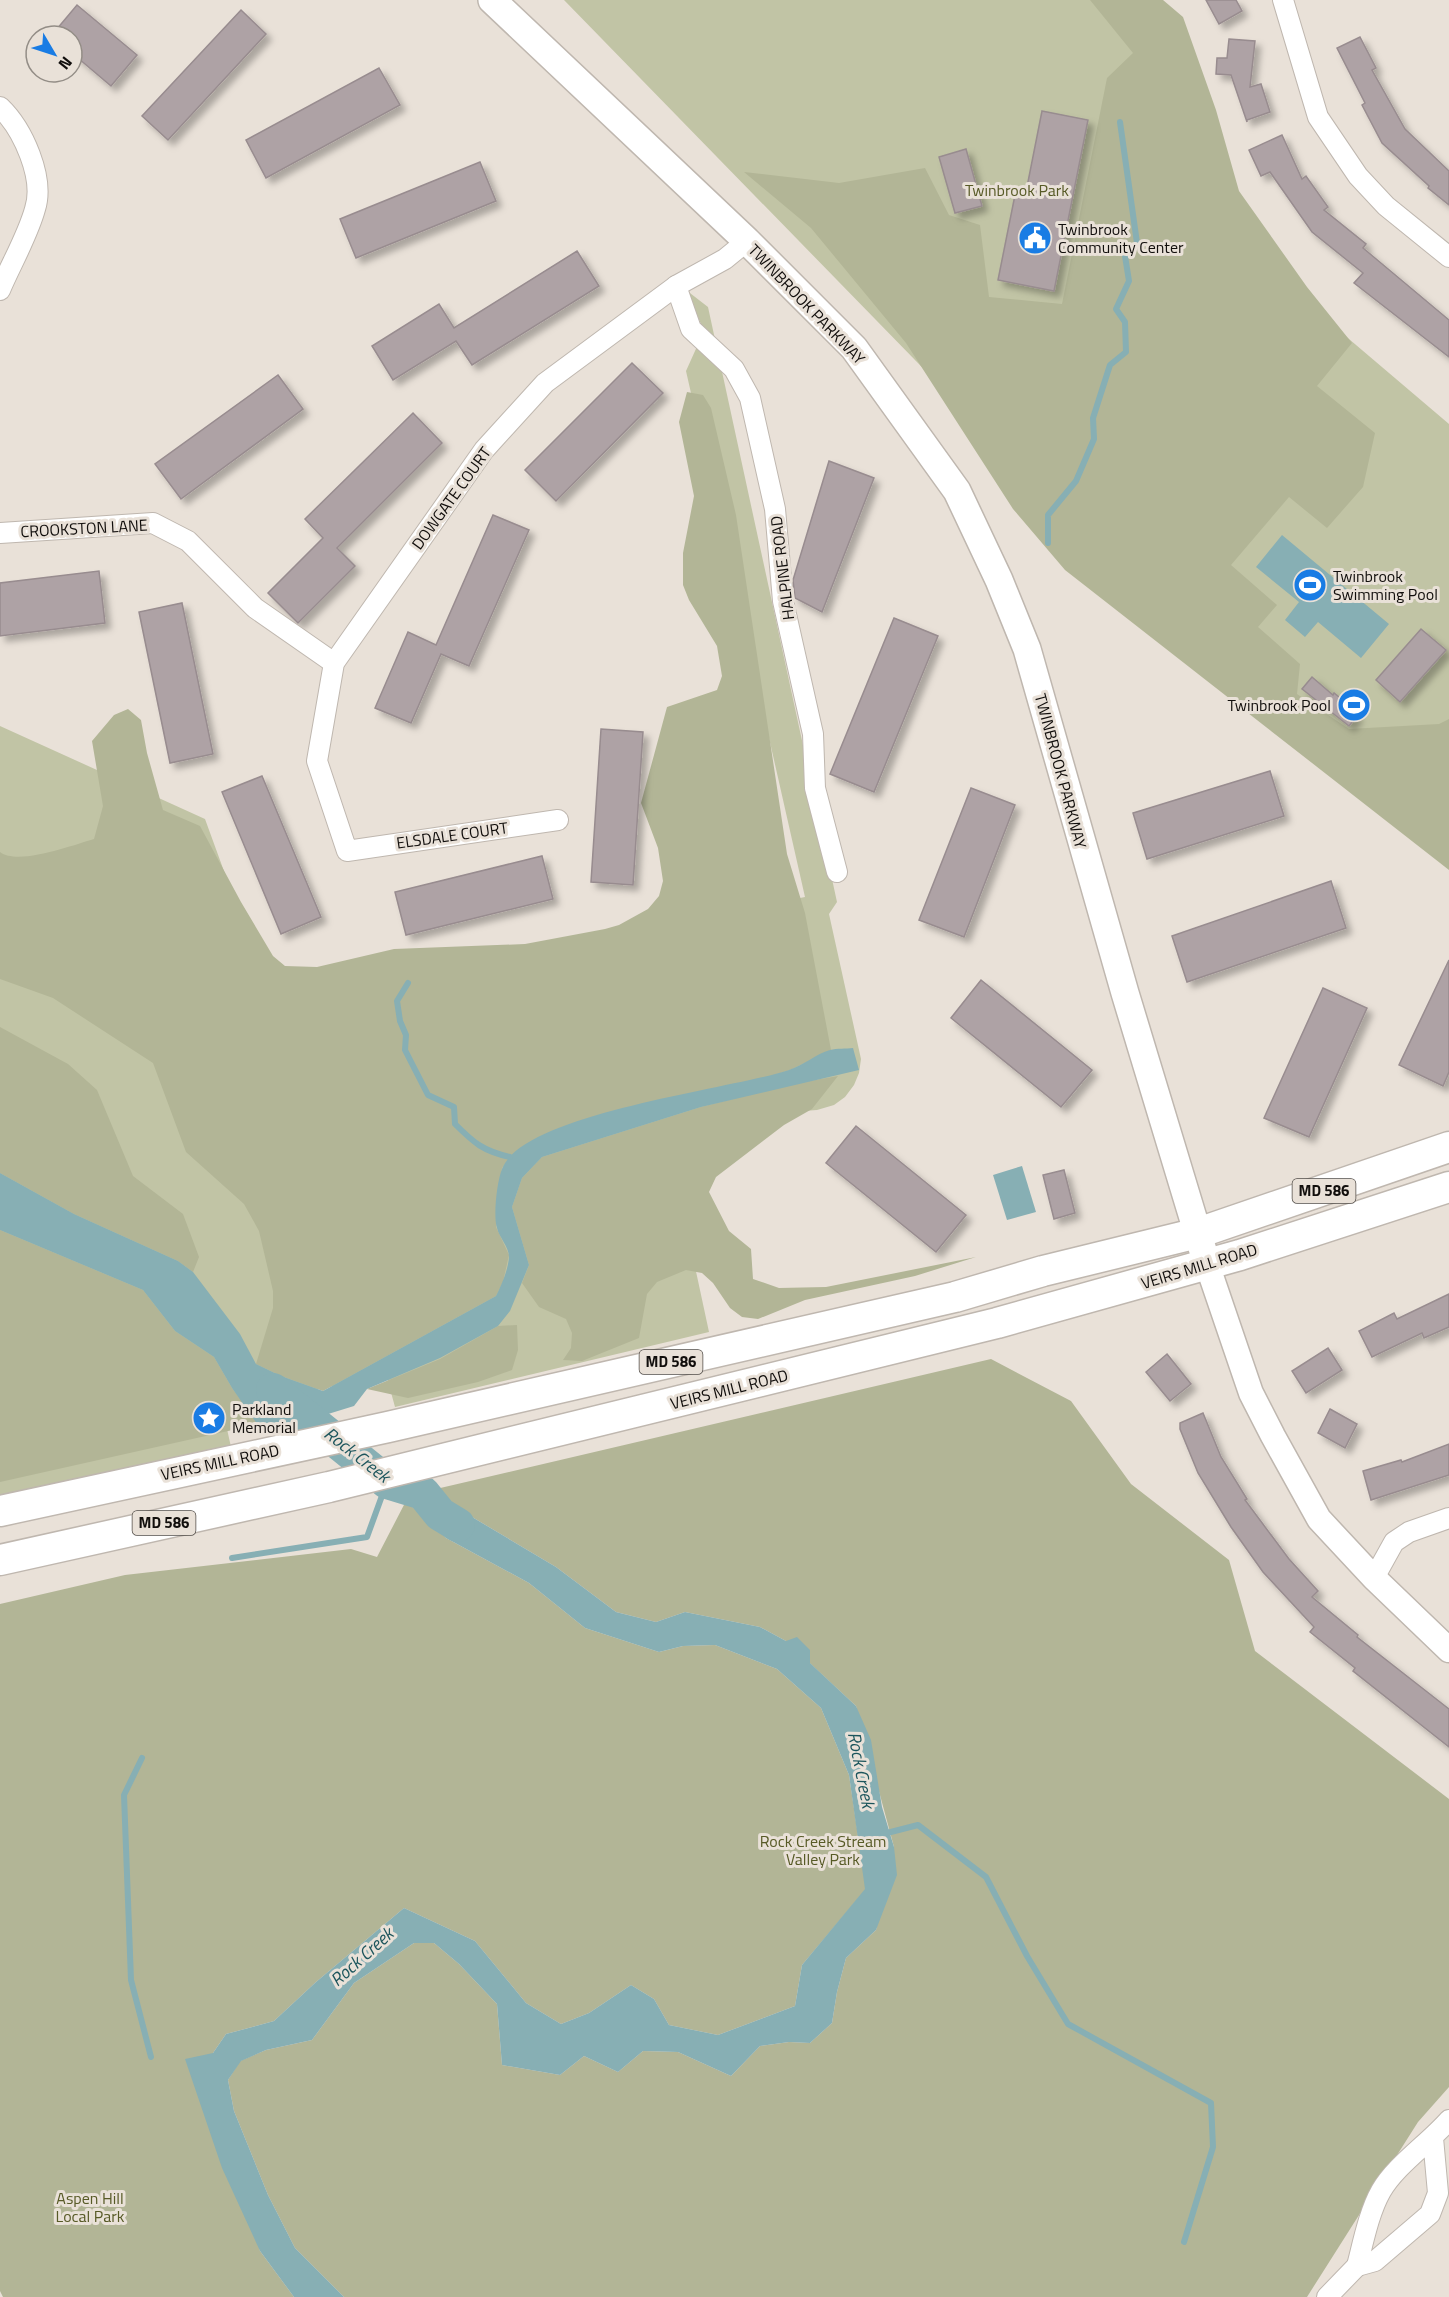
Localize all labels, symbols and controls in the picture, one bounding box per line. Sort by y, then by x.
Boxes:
north arrow [24,24,84,84]
text: N [53,52,78,75]
park label: Twinbrook Park [965,178,1069,202]
place label: Twinbrook Community Center [1058,217,1184,259]
public building icon: Twinbrook Community Center [1017,220,1053,256]
street label: TWINBROOK PARKWAY [743,238,871,370]
street label: DOWGATE COURT [405,441,497,554]
street label: CROOKSTON LANE [20,513,148,543]
street label: HALPINE ROAD [764,515,800,621]
place label: Twinbrook Swimming Pool [1333,564,1438,606]
sports icon: Twinbrook Swimming Pool [1292,567,1328,603]
sports icon: Twinbrook Pool [1336,687,1372,723]
street label: TWINBROOK PARKWAY [1029,691,1093,852]
place label: Twinbrook Pool [1228,693,1331,717]
street label: ELSDALE COURT [395,815,510,855]
road number: MD 586 [1292,1179,1356,1203]
street label: VEIRS MILL ROAD [1138,1237,1260,1295]
road number: MD 586 [640,1350,702,1374]
street label: VEIRS MILL ROAD [668,1363,790,1415]
place label: Parkland Memorial [232,1397,296,1439]
place icon: Parkland Memorial [191,1400,227,1436]
water label: Rock Creek [319,1420,398,1490]
street label: VEIRS MILL ROAD [159,1438,281,1486]
road number: MD 586 [132,1511,195,1535]
water label: Rock Creek [841,1729,883,1812]
park label: Rock Creek Stream Valley Park [760,1829,886,1871]
water label: Rock Creek [324,1919,401,1993]
park label: Aspen Hill Local Park [56,2186,125,2228]

